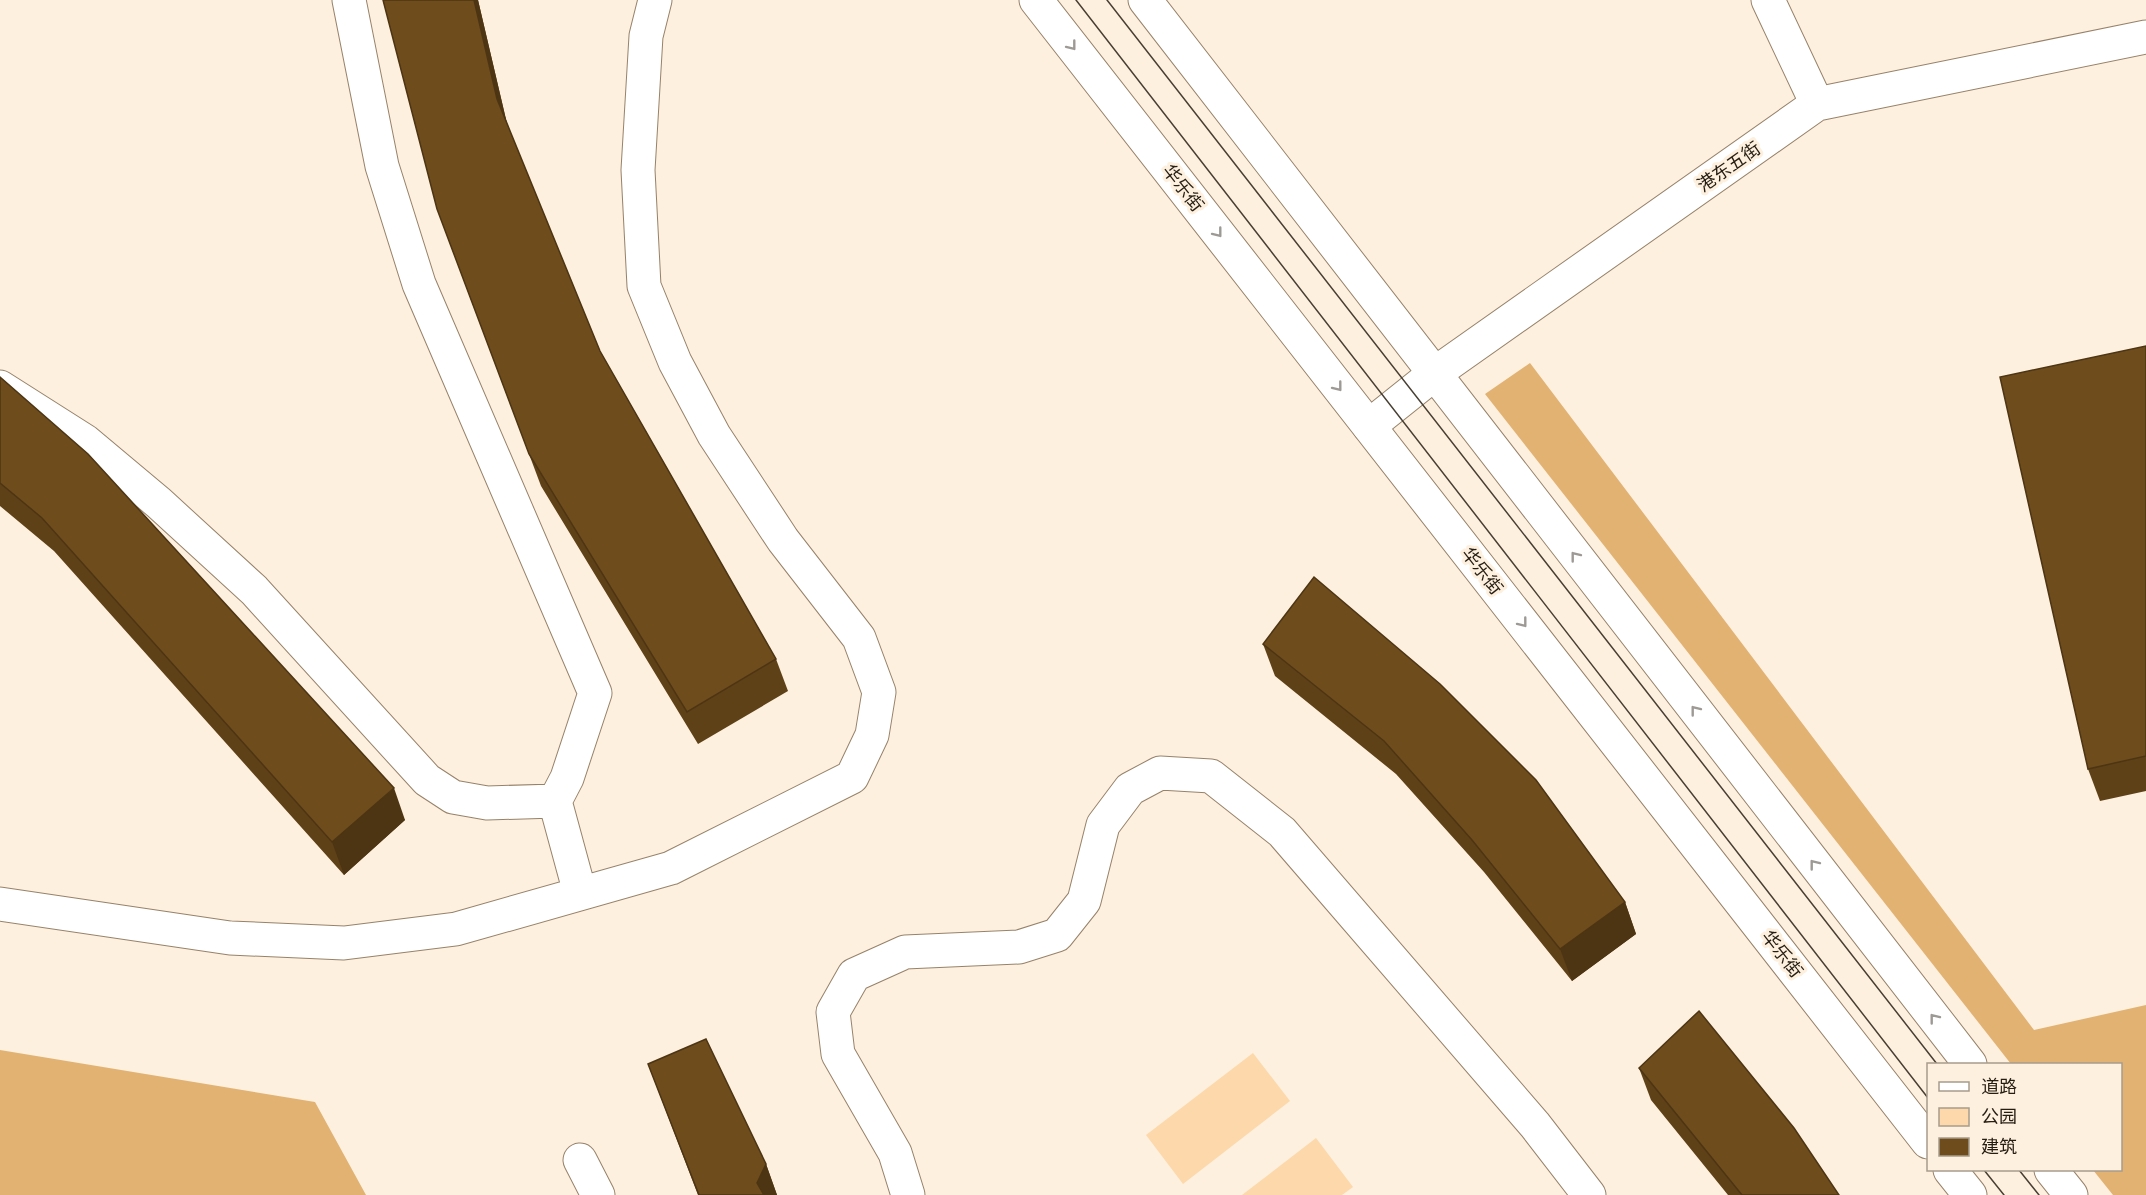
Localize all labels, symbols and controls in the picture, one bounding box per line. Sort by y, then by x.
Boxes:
one-way arrow [1065,39,1076,50]
street label: 港东五街 [1693,137,1765,197]
street label: 华乐街 [1158,159,1209,216]
one-way arrow [1211,226,1222,237]
one-way arrow [1331,380,1342,391]
street label: 华乐街 [1457,542,1508,599]
one-way arrow [1572,551,1583,562]
one-way arrow [1515,616,1526,627]
one-way arrow [1691,706,1702,717]
one-way arrow [1811,860,1822,871]
street label: 华乐街 [1757,925,1808,982]
one-way arrow [1930,1014,1941,1025]
legend [1927,1063,2122,1171]
text: 道路 [1981,1075,2017,1098]
text: 公园 [1981,1105,2017,1128]
text: 建筑 [1981,1135,2017,1158]

